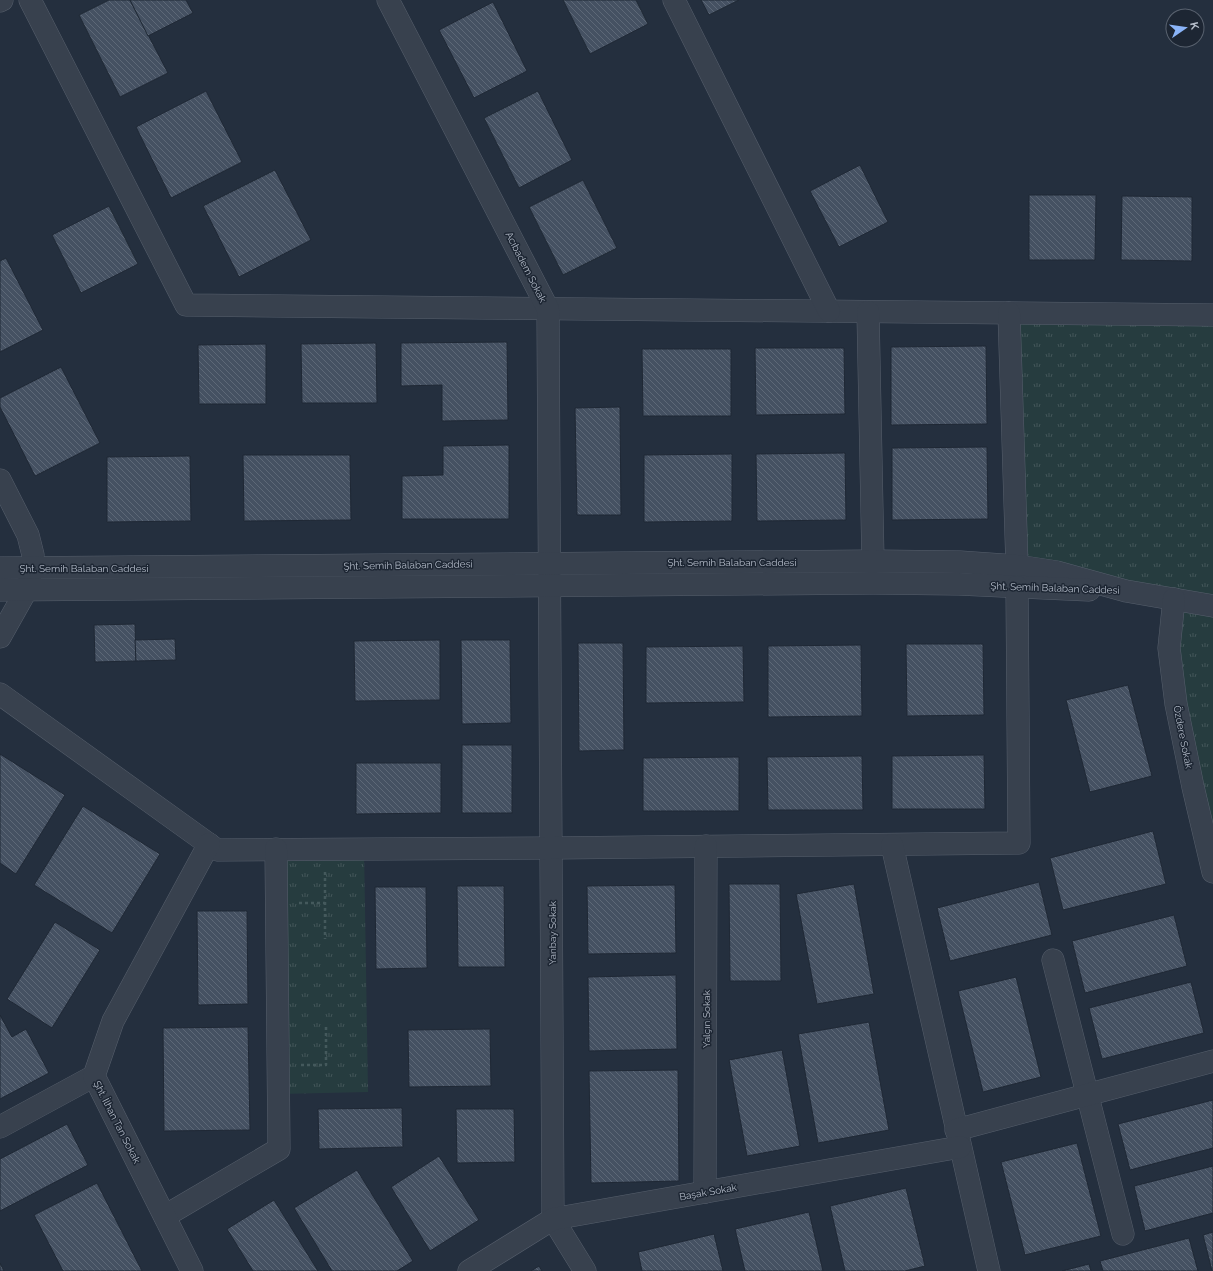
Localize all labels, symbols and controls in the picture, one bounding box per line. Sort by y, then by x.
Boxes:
north arrow [1165,8,1205,48]
text: K [1187,21,1202,32]
street label: Acıbadem Sokak [503,230,549,305]
street label: Şht. Semih Balaban Caddesi [667,557,797,568]
street label: Şht. Semih Balaban Caddesi [343,558,473,572]
street label: Şht. Semih Balaban Caddesi [19,563,149,574]
street label: Şht. Semih Balaban Caddesi [990,580,1120,596]
street label: Özdere Sokak [1171,704,1195,770]
street label: Yanbay Sokak [547,900,558,965]
street label: Yalçın Sokak [701,989,712,1048]
street label: Şht. İlhan Tan Sokak [91,1079,143,1166]
street label: Başak Sokak [678,1181,738,1202]

